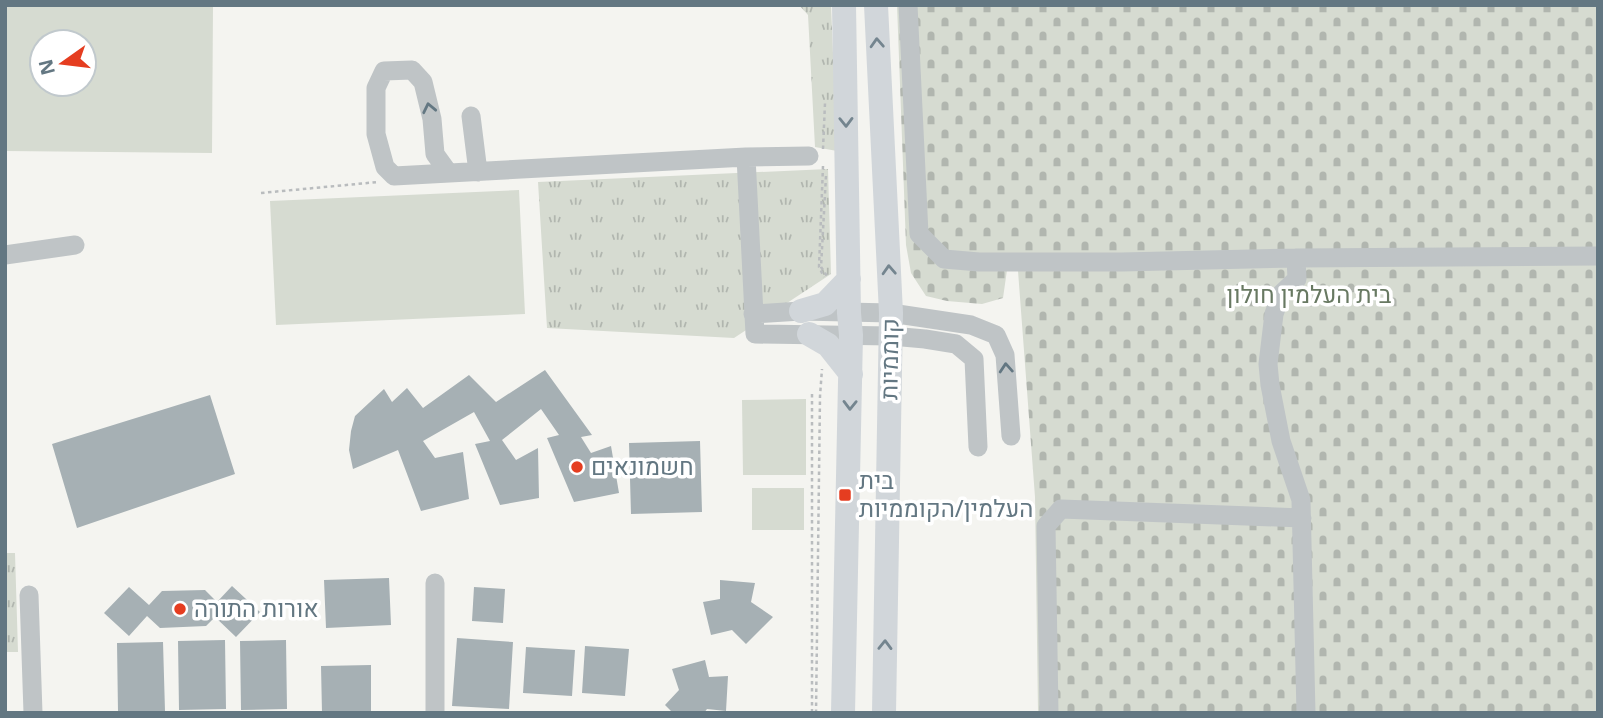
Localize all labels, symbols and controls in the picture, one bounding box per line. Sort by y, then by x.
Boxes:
north arrow [28,28,98,98]
one-way arrow [870,37,885,48]
text: N [32,56,61,78]
one-way arrow [423,102,438,114]
one-way arrow [838,118,854,128]
one-way arrow [881,264,896,275]
park label: בית העלמין חולון [1227,277,1392,310]
street label: קוממיות [871,318,906,400]
one-way arrow [999,362,1014,373]
one-way arrow [842,400,858,411]
place label: חשמונאים [591,449,694,482]
marker: חשמונאים [569,459,585,475]
place label: בית העלמין/הקוממיות [859,463,1033,524]
marker: בית העלמין/הקוממיות [837,487,853,503]
place label: אורות התורה [194,591,319,624]
marker: אורות התורה [172,601,188,617]
one-way arrow [877,639,893,649]

